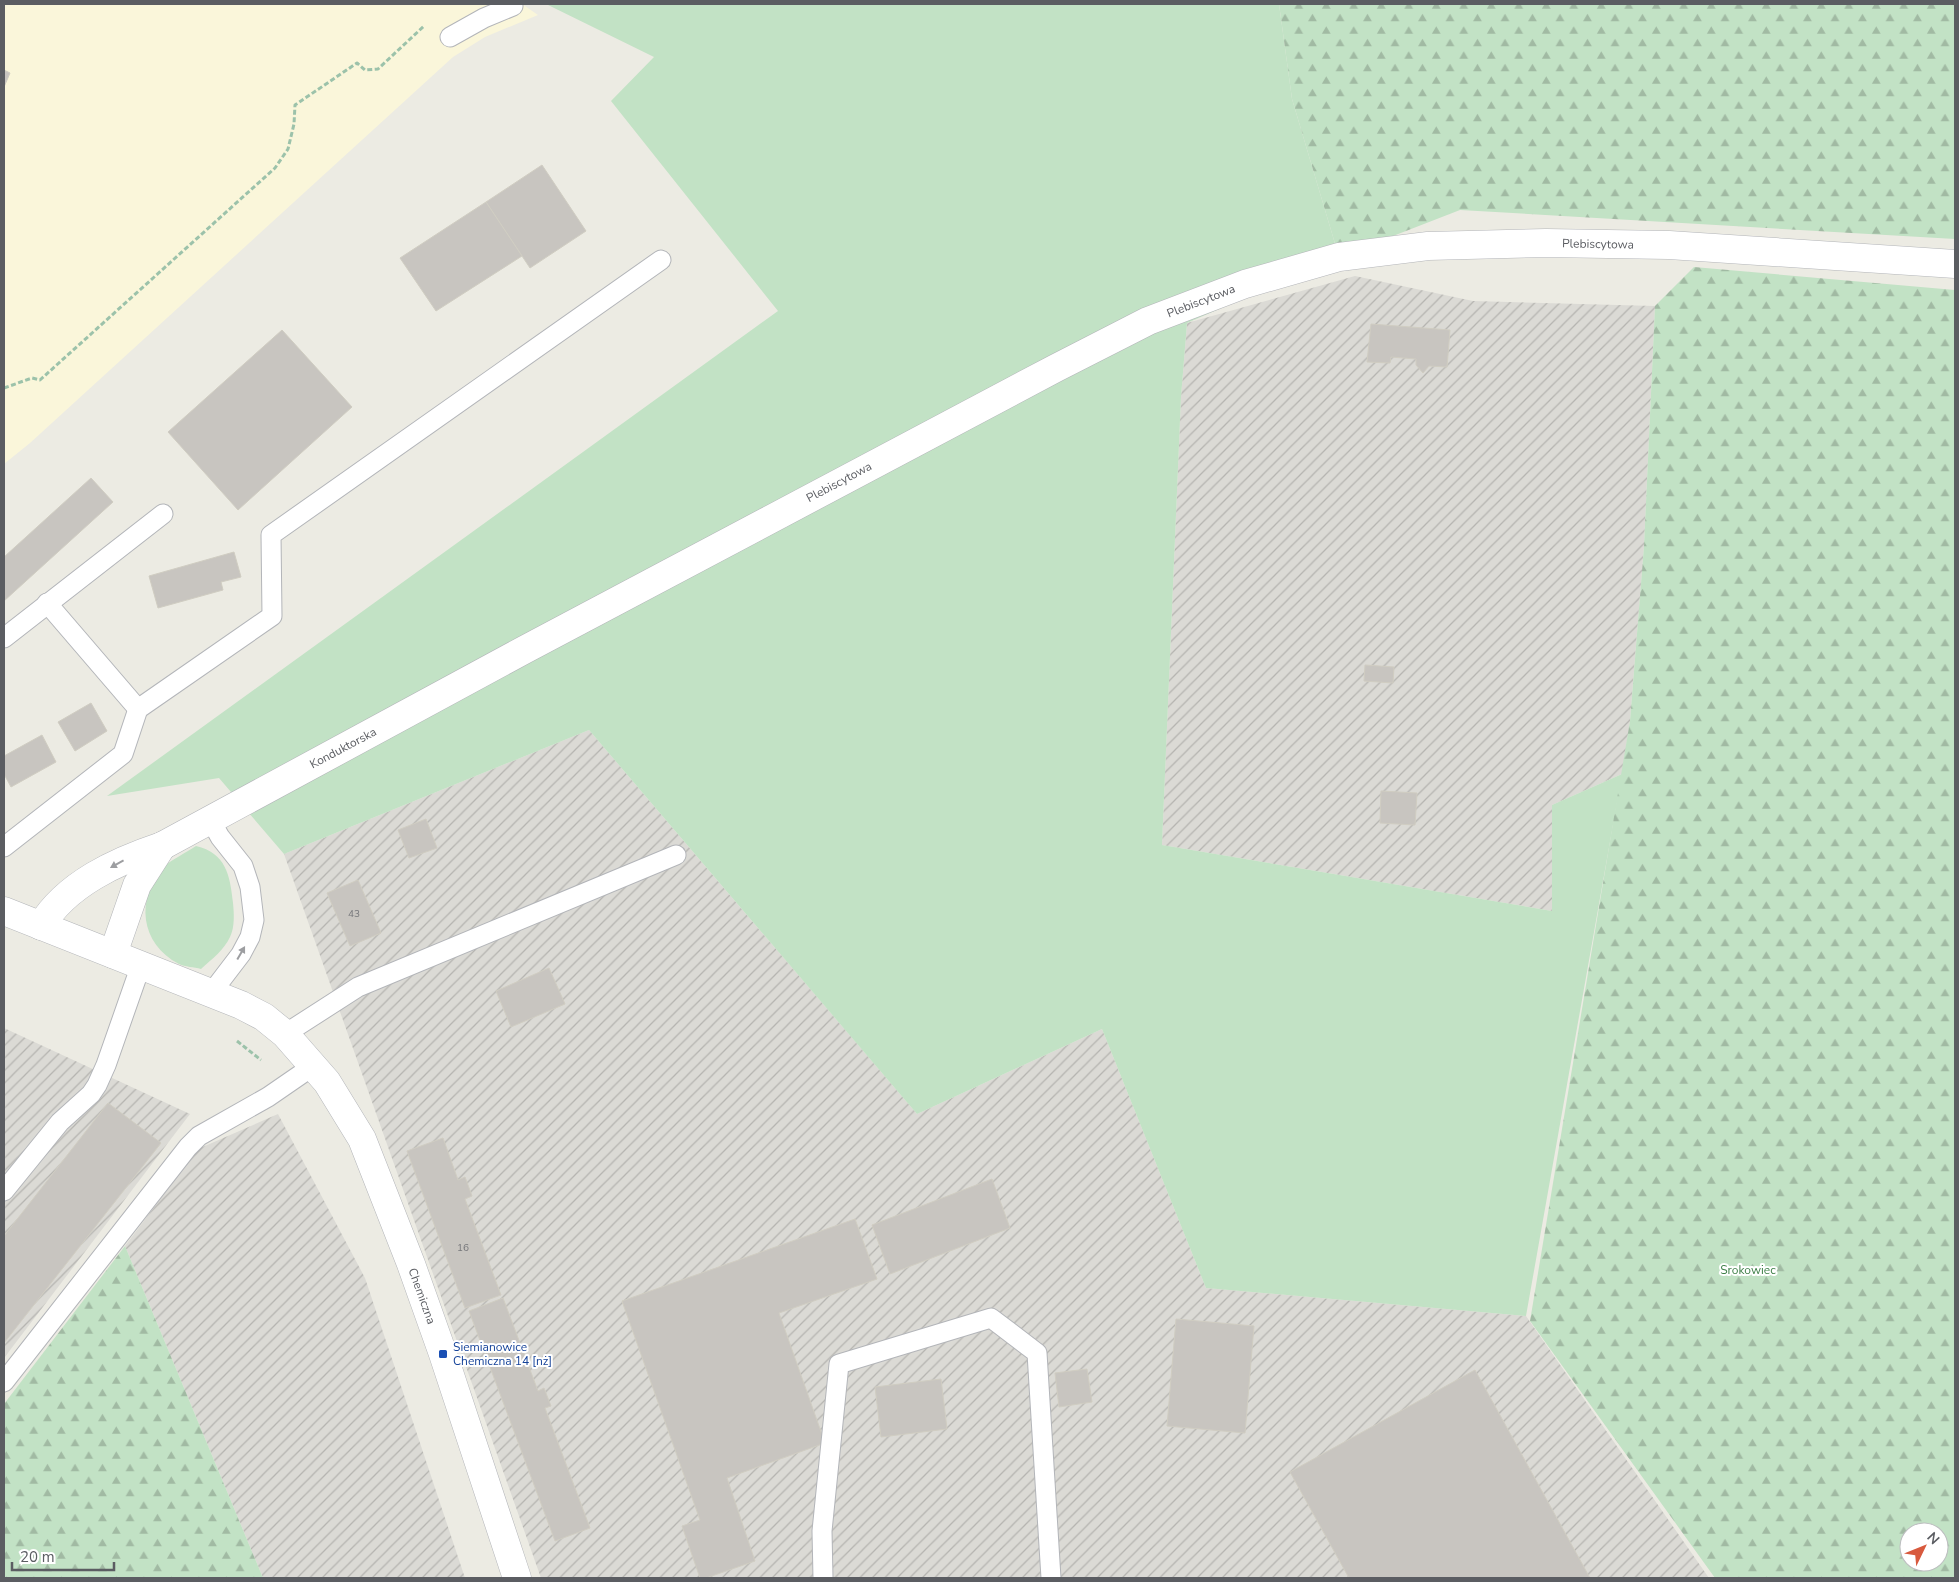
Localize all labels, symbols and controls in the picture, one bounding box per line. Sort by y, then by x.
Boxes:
street label: Plebiscytowa [1562,235,1634,253]
street label: Plebiscytowa [1165,281,1237,321]
street label: Plebiscytowa [803,458,875,506]
street label: Konduktorska [307,724,379,772]
one-way arrow [109,860,124,868]
house number: 43 [348,907,360,921]
one-way arrow [236,946,245,960]
house number: 16 [457,1241,469,1255]
park label: Srokowiec [1720,1262,1776,1278]
street label: Chemiczna [404,1266,440,1326]
place label: Siemianowice Chemiczna 14 [nż] [453,1339,552,1369]
marker: Siemianowice Chemiczna 14 [nż] [437,1348,449,1360]
north arrow [1899,1522,1949,1572]
text: N [1923,1528,1944,1549]
scale bar [12,1540,115,1572]
text: 20 m [20,1547,55,1567]

